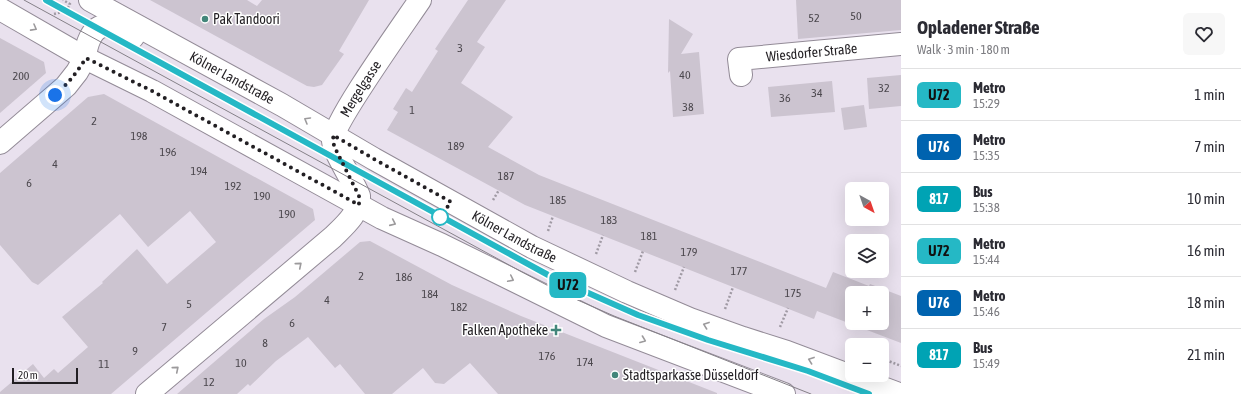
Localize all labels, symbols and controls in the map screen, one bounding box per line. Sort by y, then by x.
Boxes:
house number: 50 [850,9,862,23]
place label: Pak Tandoori [213,11,280,27]
house number: 52 [808,11,820,25]
button: heart [1183,13,1225,55]
marker: Pak Tandoori [200,14,210,24]
text: Opladener Straße [917,16,1040,38]
one-way arrow [30,23,37,31]
street label: Wiesdorfer Straße [765,40,858,64]
house number: 3 [457,41,463,55]
text: Walk · 3 min · 180 m [917,42,1010,57]
street label: Kölner Landstraße [187,48,277,107]
street label: Mergelgasse [337,57,384,120]
house number: 40 [679,68,691,82]
house number: 200 [13,69,30,83]
text: Metro [973,79,1006,96]
house number: 32 [878,81,890,95]
your location [45,85,65,105]
house number: 34 [811,86,823,100]
text: 1 min [1194,86,1225,103]
text: U72 [928,87,950,103]
house number: 36 [779,91,791,105]
text: 15:29 [973,96,1000,111]
house number: 38 [682,100,694,114]
house number: 1 [409,103,415,117]
house number: 2 [91,114,97,128]
one-way arrow [304,118,312,125]
house number: 198 [131,129,148,143]
text: Metro [973,131,1006,148]
text: 7 min [1194,138,1225,155]
house number: 189 [448,139,465,153]
text: U76 [928,139,950,155]
house number: 196 [160,145,177,159]
text: 15:35 [973,148,1000,163]
house number: 4 [52,157,58,171]
house number: 194 [191,164,208,178]
house number: 187 [498,169,515,183]
house number: 6 [26,176,32,190]
house number: 192 [225,179,241,193]
north arrow [845,182,889,226]
map controls [845,182,889,382]
text: Bus [973,183,993,200]
house number: 190 [254,189,271,203]
text: 10 min [1187,190,1225,207]
text: 817 [929,191,949,207]
house number: 185 [550,193,566,207]
text: 15:38 [973,200,1000,215]
house number: 190 [279,207,296,221]
street label: Kölner Landstraße [469,207,559,266]
unlabelled marker [431,208,449,226]
house number: 183 [601,213,617,227]
one-way arrow [389,218,397,226]
house number: 181 [641,229,658,243]
button: layers [845,234,889,278]
text: Metro [973,235,1006,252]
text: 16 min [1187,242,1225,259]
text: U72 [928,243,950,259]
house number: 179 [681,245,698,259]
text: 15:44 [973,252,1000,267]
one-way arrow [295,262,302,269]
house number: 177 [731,264,748,278]
house number: 2 [358,269,364,283]
house number: 186 [396,270,413,284]
line badge: U72 [545,272,591,298]
one-way arrow [506,274,514,282]
text: U72 [557,277,579,293]
house number: 175 [785,286,801,300]
button: + [845,286,889,330]
house number: 184 [422,287,439,301]
text: Metro [973,287,1006,304]
house number: 4 [324,293,330,307]
text: 18 min [1187,294,1225,311]
text: U76 [928,295,950,311]
house number: 5 [186,297,192,311]
house number: 182 [451,300,467,314]
text: 15:46 [973,304,1000,319]
house number: 6 [289,316,295,330]
house number: 7 [161,320,167,334]
one-way arrow [703,321,710,329]
place label: Falken Apotheke [462,322,548,338]
marker: Falken Apotheke [551,325,561,335]
house number: 8 [262,336,268,350]
one-way arrow [639,336,646,344]
button: − [845,338,889,382]
text: Bus [973,339,993,356]
house number: 9 [132,344,138,358]
text: 21 min [1187,346,1225,363]
text: 817 [929,347,949,363]
house number: 176 [539,349,556,363]
house number: 174 [577,355,594,369]
house number: 10 [235,356,247,370]
text: 15:49 [973,356,1000,371]
house number: 11 [98,357,110,371]
one-way arrow [807,357,814,365]
scale bar [12,366,78,385]
one-way arrow [172,366,179,373]
place label: Stadtsparkasse Düsseldorf [623,367,759,383]
text: 20 m [18,369,38,381]
marker: Stadtsparkasse Düsseldorf [610,370,620,380]
house number: 12 [203,375,215,389]

